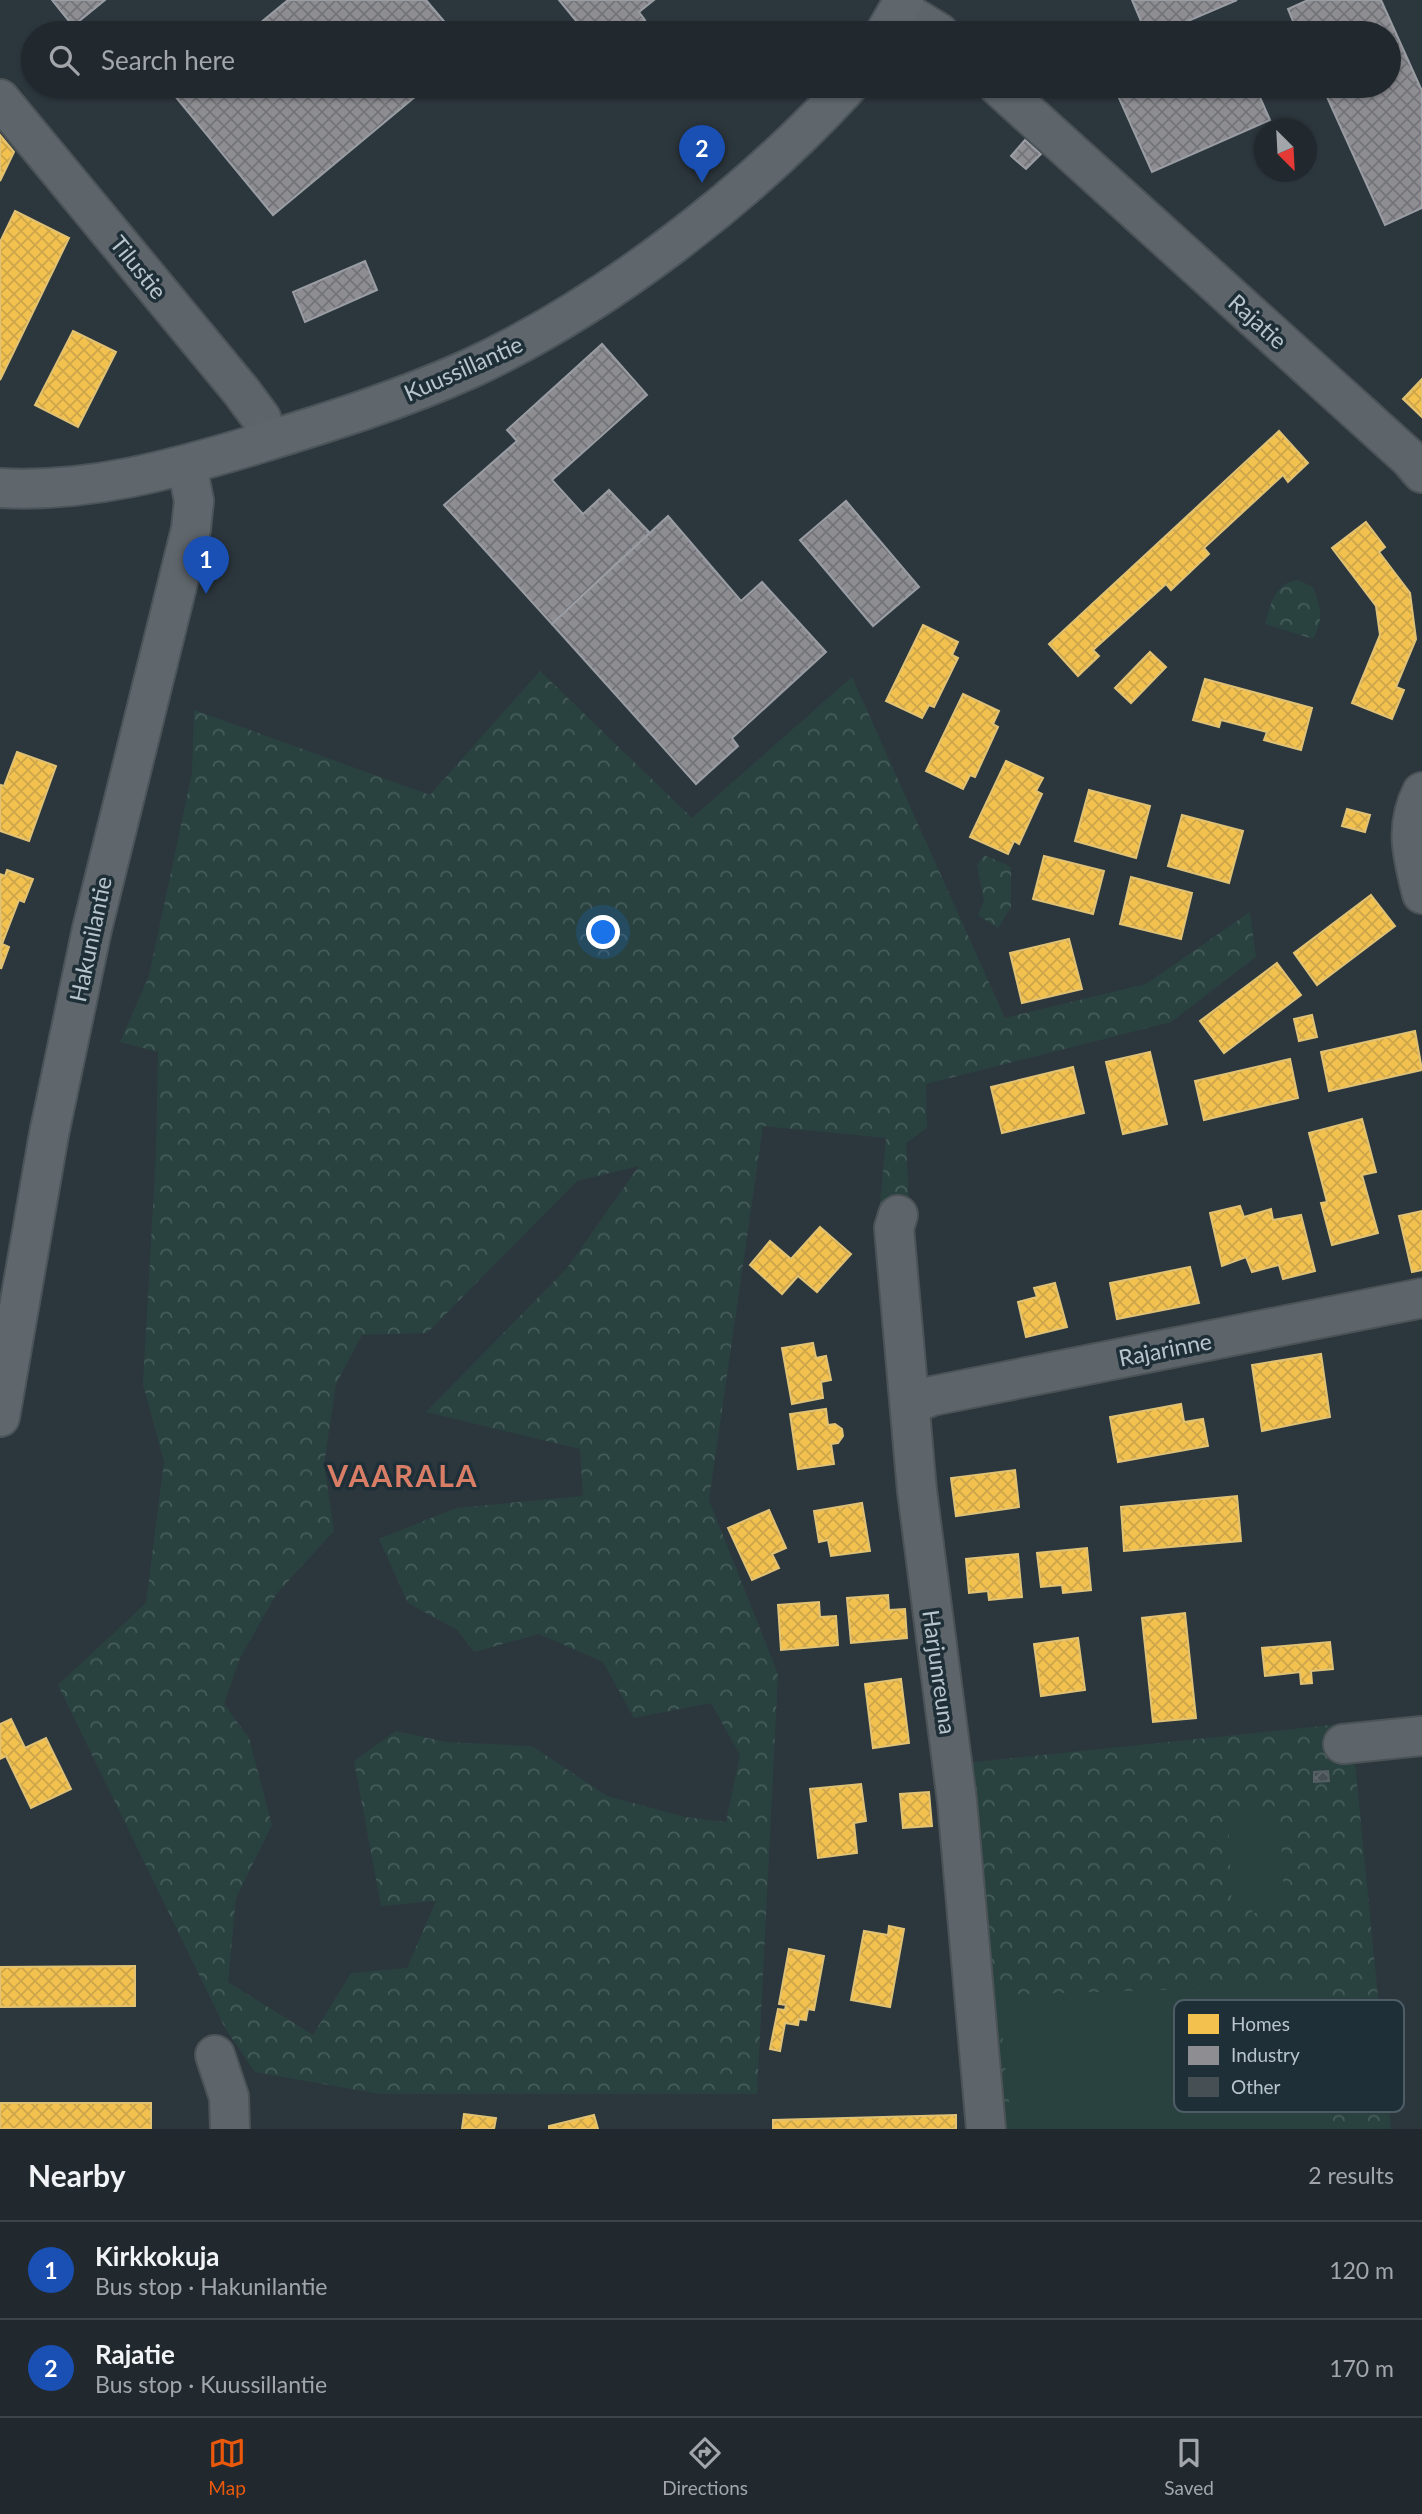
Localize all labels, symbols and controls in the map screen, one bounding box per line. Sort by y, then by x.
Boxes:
search box [21,21,1401,98]
icon: search [45,41,83,79]
text: Search here [101,44,235,76]
north arrow [1254,119,1317,182]
pin: 2 [679,125,725,183]
street label: Tilustie [105,230,173,304]
street label: Rajatie [1223,288,1293,354]
street label: Kuussillantie [399,329,527,407]
pin: 1 [183,536,229,594]
street label: Hakunilantie [63,874,117,1004]
your location [586,915,620,949]
street label: Rajarinne [1116,1326,1214,1372]
district label: VAARALA [326,1457,479,1493]
street label: Harjunreuna [917,1608,963,1736]
legend [1174,2000,1404,2112]
text: Homes [1231,2012,1290,2035]
text: Industry [1231,2043,1300,2066]
text: Other [1231,2075,1281,2098]
text: Nearby [28,2157,126,2193]
text: 2 results [1308,2161,1394,2189]
text: Kirkkokuja [95,2240,220,2272]
text: 1 [44,2256,58,2284]
text: 120 m [1329,2256,1394,2284]
text: Bus stop · Hakunilantie [95,2272,327,2300]
text: Rajatie [95,2338,175,2370]
text: 2 [44,2354,58,2382]
text: 170 m [1329,2354,1394,2382]
text: Bus stop · Kuussillantie [95,2370,327,2398]
tab: Map [208,2434,246,2499]
tab: Directions [662,2434,748,2499]
tab: Saved [1164,2434,1214,2499]

